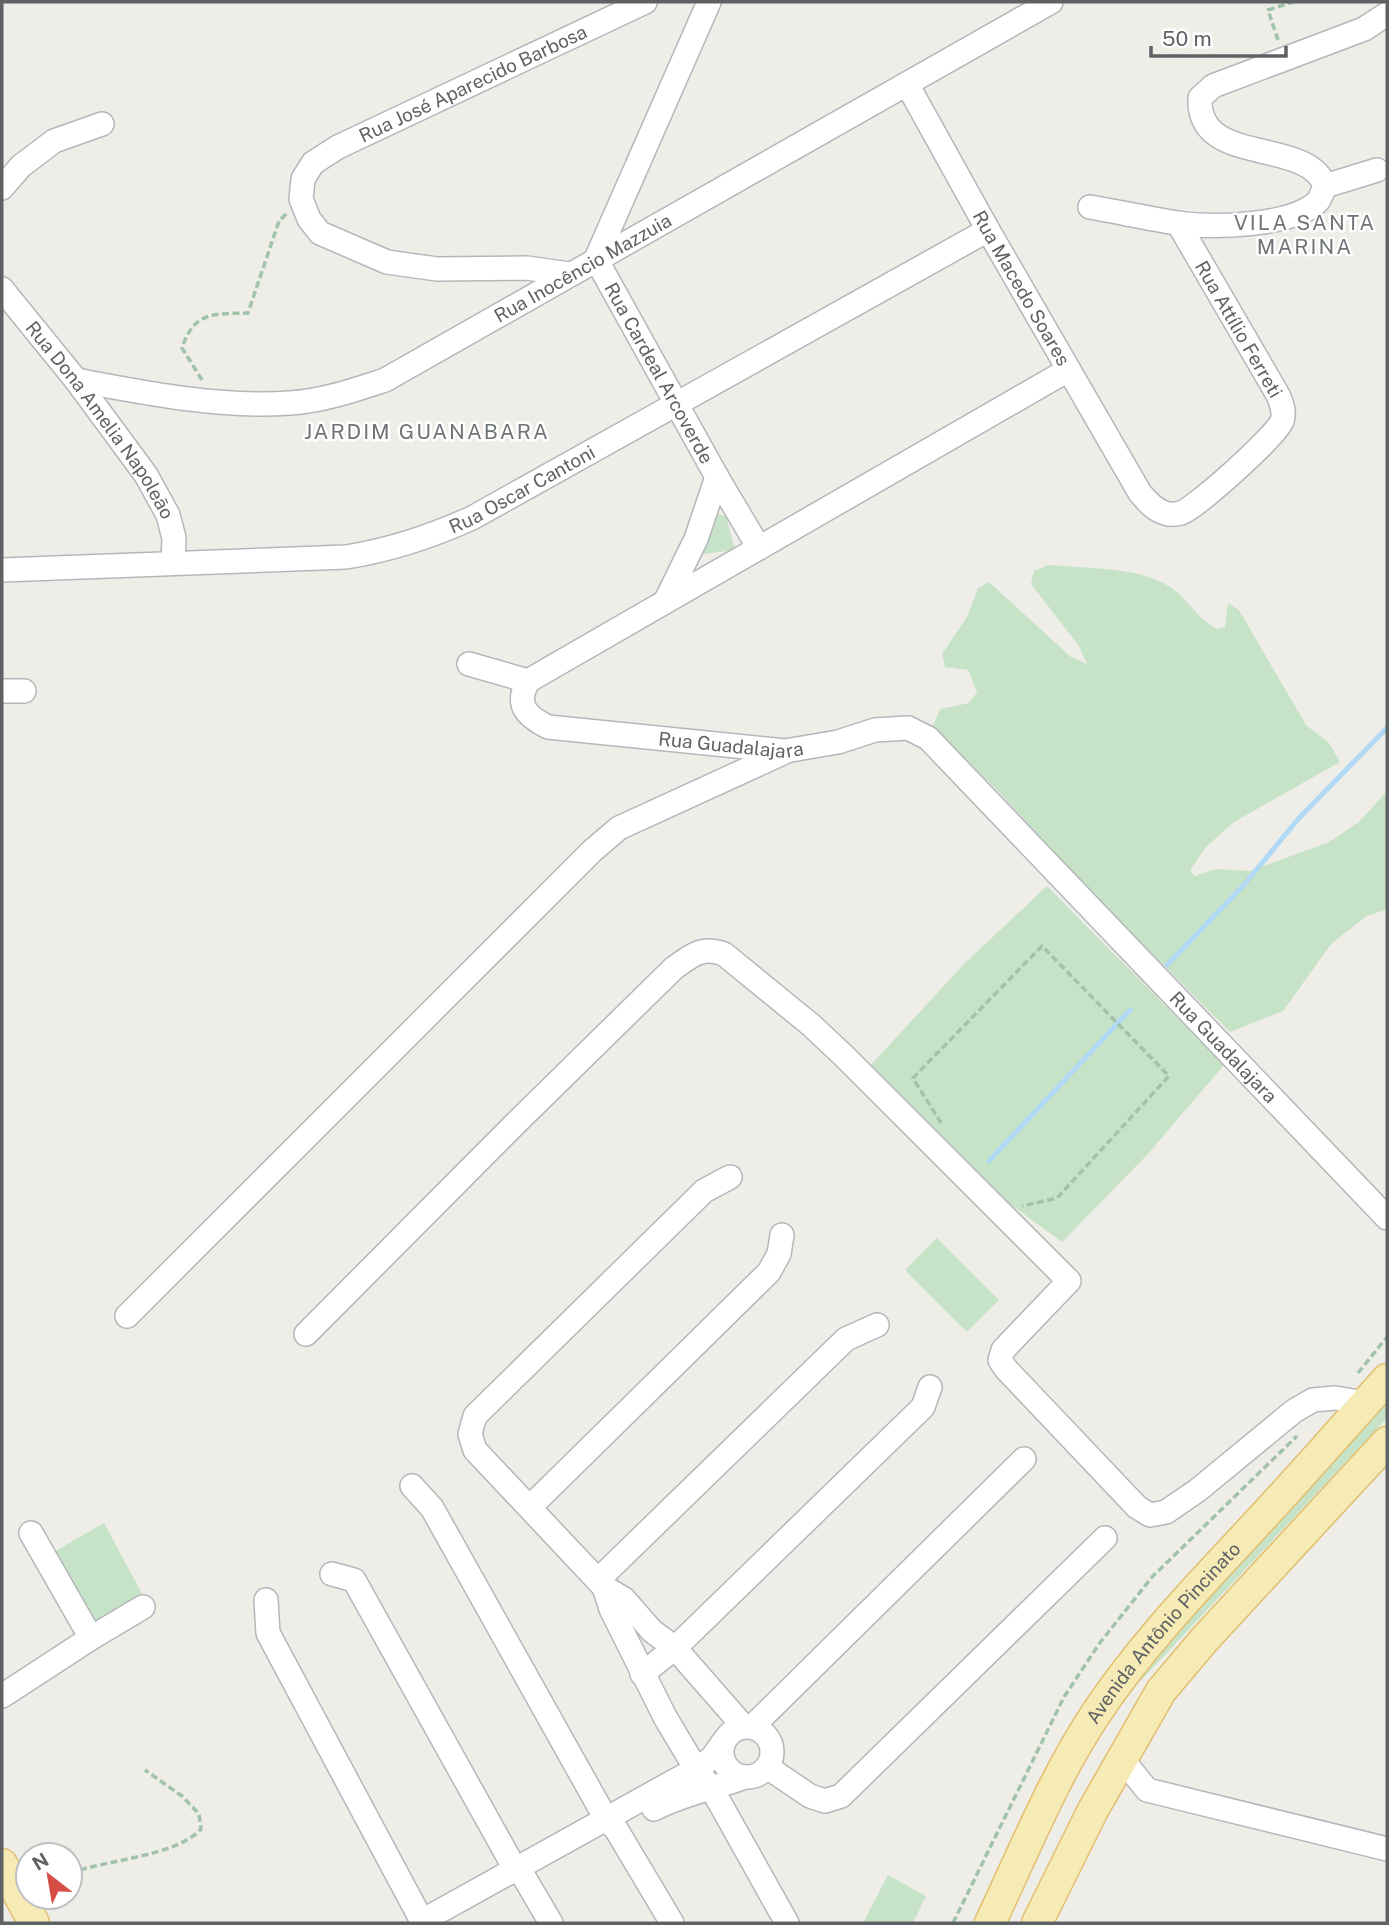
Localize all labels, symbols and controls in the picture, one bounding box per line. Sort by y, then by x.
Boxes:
scale bar [1151,14,1286,58]
street label: Rua José Aparecido Barbosa [355,20,590,147]
text: 50 m [1162,26,1212,51]
street label: Rua Macedo Soares [968,207,1075,369]
street label: Rua Inocêncio Mazzuia [490,209,675,327]
district label: VILA SANTA MARINA [1234,210,1376,259]
street label: Rua Attílio Ferreti [1191,257,1287,401]
street label: Rua Cardeal Arcoverde [600,279,718,467]
street label: Rua Dona Amelia Napoleão [21,317,179,523]
district label: JARDIM GUANABARA [304,419,550,444]
street label: Rua Oscar Cantoni [446,441,599,538]
street label: Rua Guadalajara [657,727,805,762]
street label: Rua Guadalajara [1165,987,1282,1107]
street label: Avenida Antônio Pincinato [1081,1538,1245,1728]
north arrow [14,1841,84,1911]
text: N [28,1848,52,1875]

